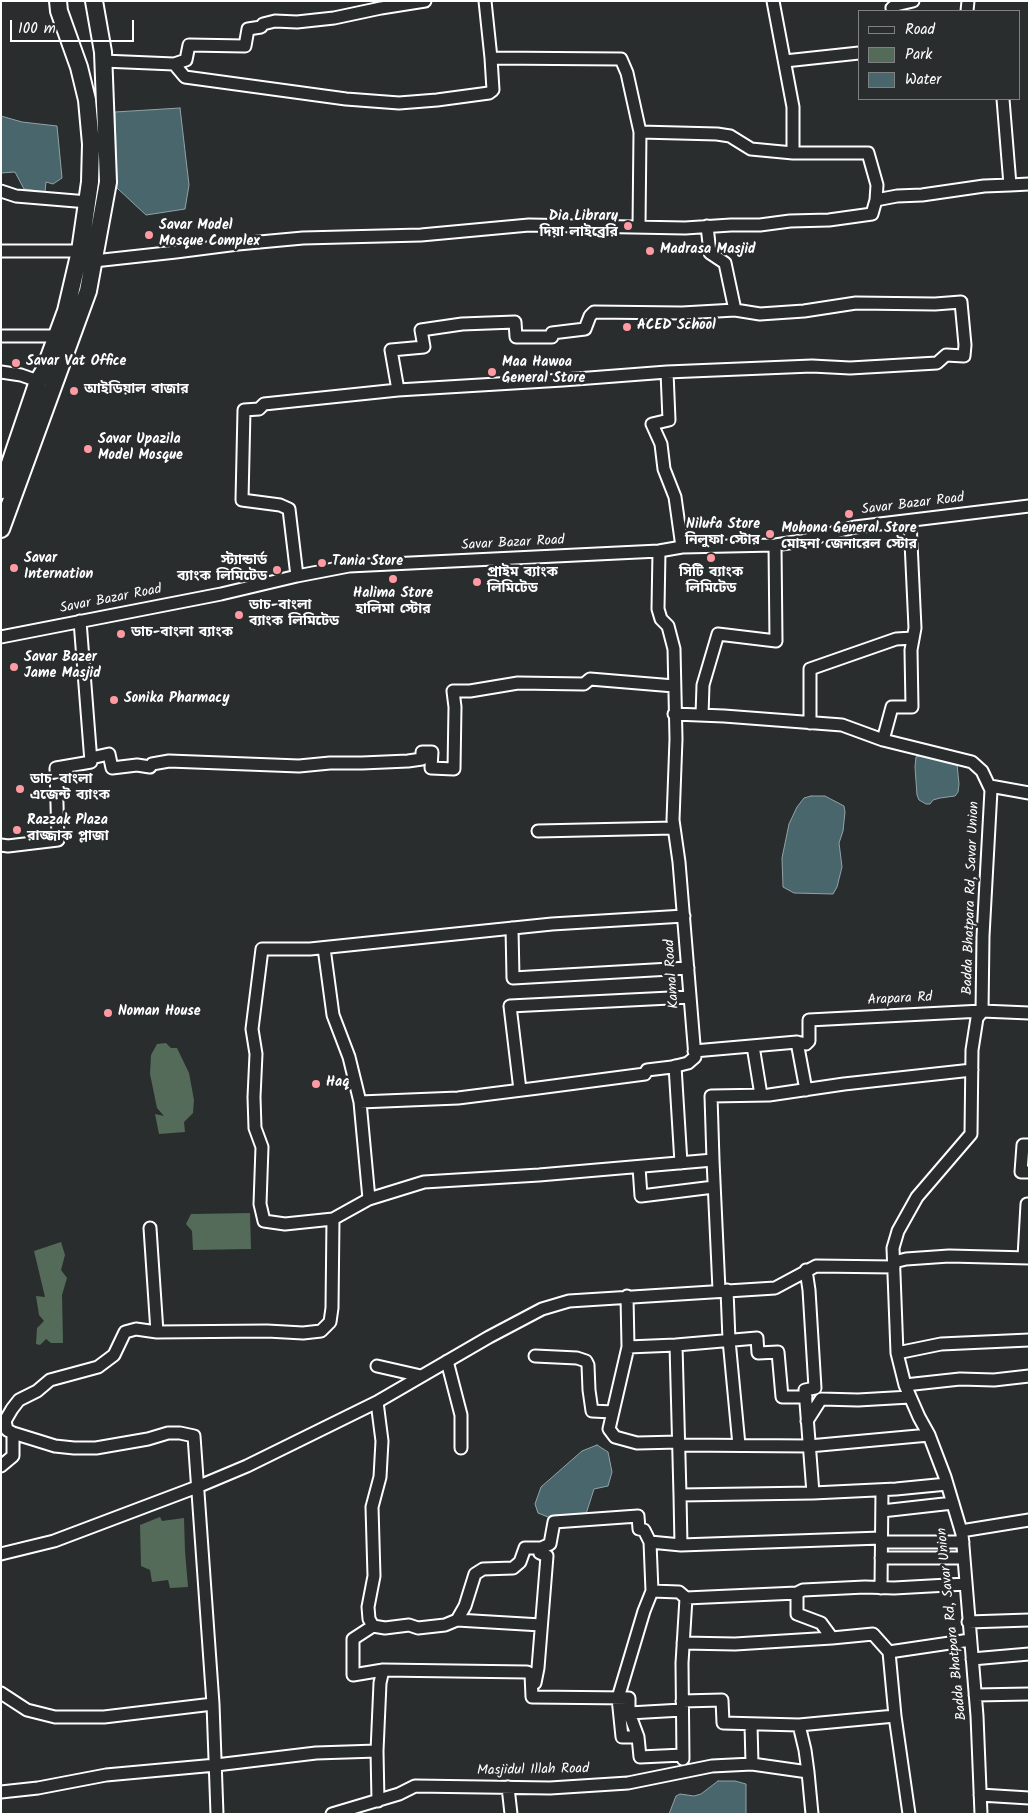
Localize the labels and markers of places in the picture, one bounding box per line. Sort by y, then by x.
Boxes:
place label: Dia Library দিয়া লাইব্রেরি [539,210,618,242]
place label: Savar Model Mosque Complex [159,219,260,252]
marker: Dia Library দিয়া লাইব্রেরি [622,220,634,232]
marker: Savar Model Mosque Complex [143,229,155,241]
place label: Madrasa Masjid [660,243,756,259]
marker: Madrasa Masjid [644,245,656,257]
place label: ACED School [637,319,716,335]
marker: ACED School [621,321,633,333]
place label: Savar Vat Office [26,355,126,371]
place label: Maa Hawoa General Store [502,356,585,388]
marker: Savar Vat Office [10,357,22,369]
marker: Maa Hawoa General Store [486,366,498,378]
place label: আইডিয়াল বাজার [84,383,189,399]
marker: আইডিয়াল বাজার [68,385,80,397]
place label: Savar Upazila Model Mosque [98,433,183,466]
marker: Savar Upazila Model Mosque [82,443,94,455]
marker: Mohona General Store মোহনা জেনারেল স্টোর [843,508,855,520]
place label: Nilufa Store নিলুফা স্টোর [685,518,760,550]
place label: Mohona General Store মোহনা জেনারেল স্টোর [781,522,917,554]
marker: Nilufa Store নিলুফা স্টোর [764,528,776,540]
place label: Savar Internation [24,552,93,584]
marker: সিটি ব্যাংক লিমিটেড [705,552,717,564]
place label: স্ট্যান্ডার্ড ব্যাংক লিমিটেড [177,554,267,586]
place label: Tania Store [332,555,403,571]
marker: Tania Store [316,557,328,569]
marker: Savar Internation [8,562,20,574]
marker: স্ট্যান্ডার্ড ব্যাংক লিমিটেড [271,564,283,576]
place label: প্রাইম ব্যাংক লিমিটেড [487,566,558,598]
place label: সিটি ব্যাংক লিমিটেড [679,566,743,598]
marker: Halima Store হালিমা স্টোর [387,573,399,585]
marker: প্রাইম ব্যাংক লিমিটেড [471,576,483,588]
place label: Halima Store হালিমা স্টোর [353,587,433,620]
place label: ডাচ-বাংলা ব্যাংক লিমিটেড [249,599,339,632]
marker: ডাচ-বাংলা ব্যাংক লিমিটেড [233,609,245,621]
place label: ডাচ-বাংলা ব্যাংক [131,626,233,642]
marker: ডাচ-বাংলা ব্যাংক [115,628,127,640]
place label: Savar Bazer Jame Masjid [24,651,101,684]
marker: Savar Bazer Jame Masjid [8,661,20,673]
place label: Sonika Pharmacy [124,692,229,708]
marker: Sonika Pharmacy [108,694,120,706]
place label: ডাচ-বাংলা এজেন্ট ব্যাংক [30,773,110,806]
marker: ডাচ-বাংলা এজেন্ট ব্যাংক [14,783,26,795]
place label: Razzak Plaza রাজ্জাক প্লাজা [27,814,109,846]
marker: Razzak Plaza রাজ্জাক প্লাজা [11,824,23,836]
place label: Noman House [118,1005,201,1021]
marker: Noman House [102,1007,114,1019]
place label: Haq [326,1076,350,1092]
marker: Haq [310,1078,322,1090]

